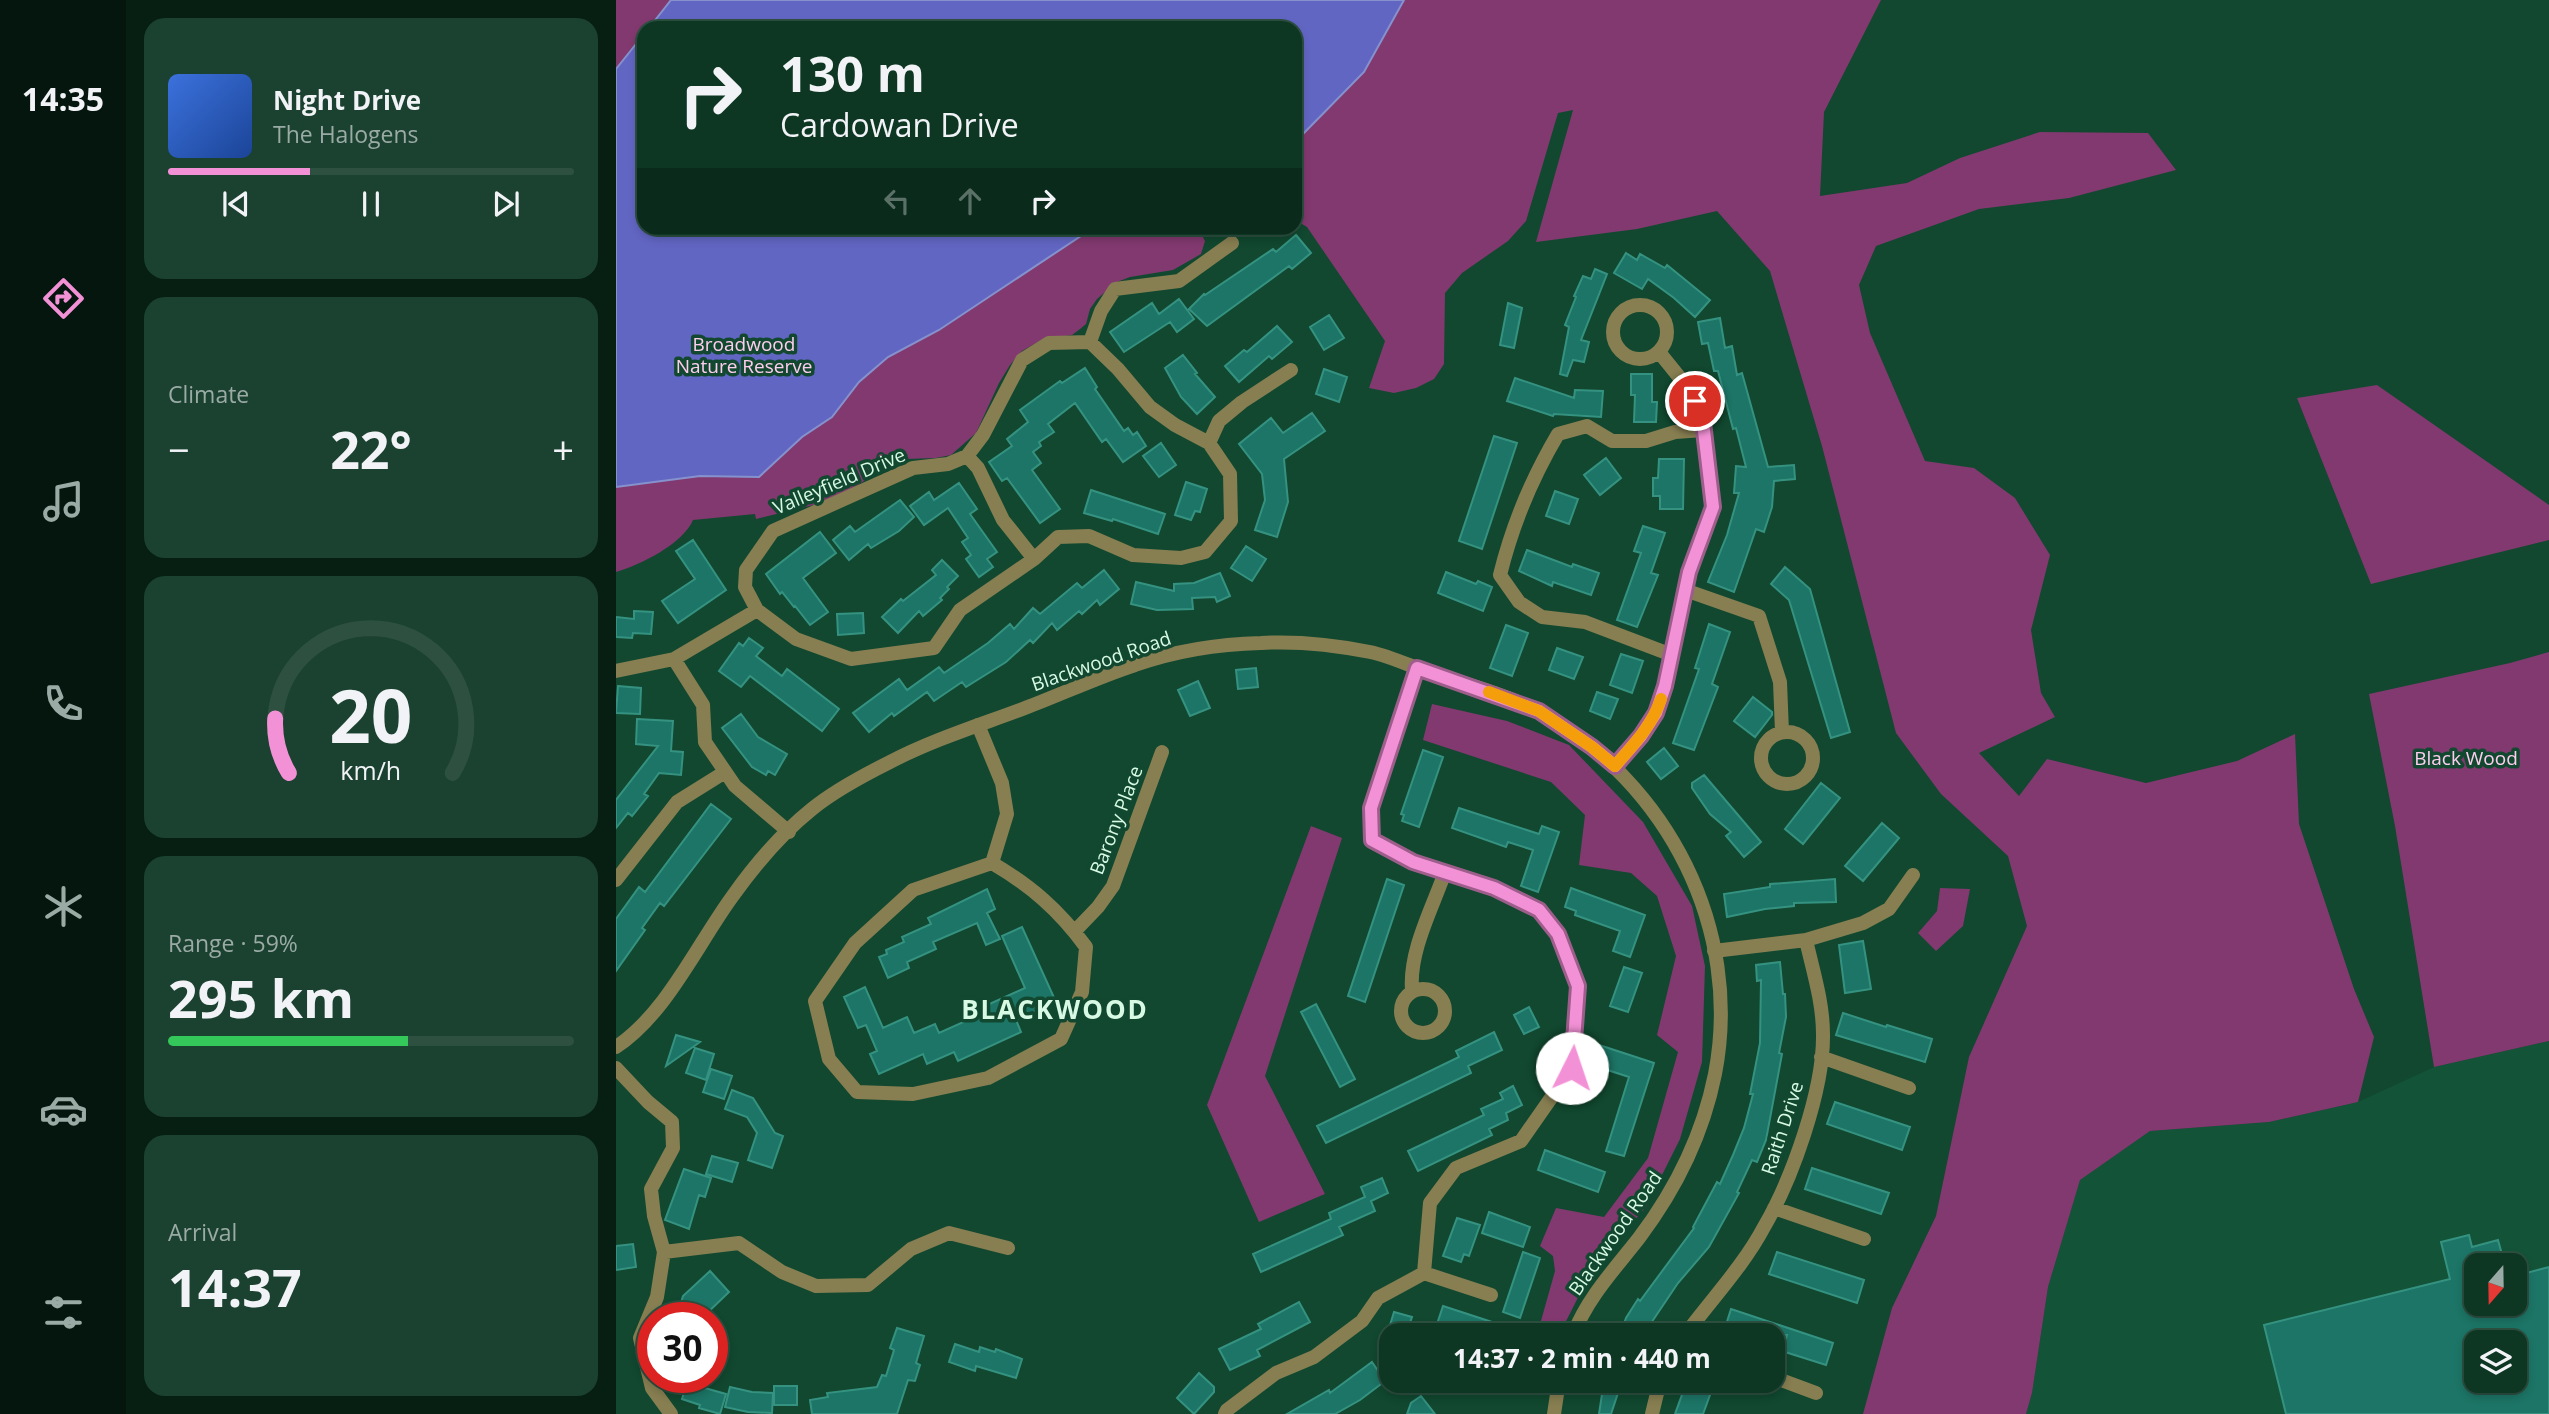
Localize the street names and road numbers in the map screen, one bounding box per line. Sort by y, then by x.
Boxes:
street label: Valleyfield Drive [769,441,909,521]
street label: Blackwood Road [1028,625,1174,697]
street label: Barony Place [1083,762,1149,878]
street label: Raith Drive [1755,1078,1809,1178]
street label: Blackwood Road [1562,1166,1668,1300]

